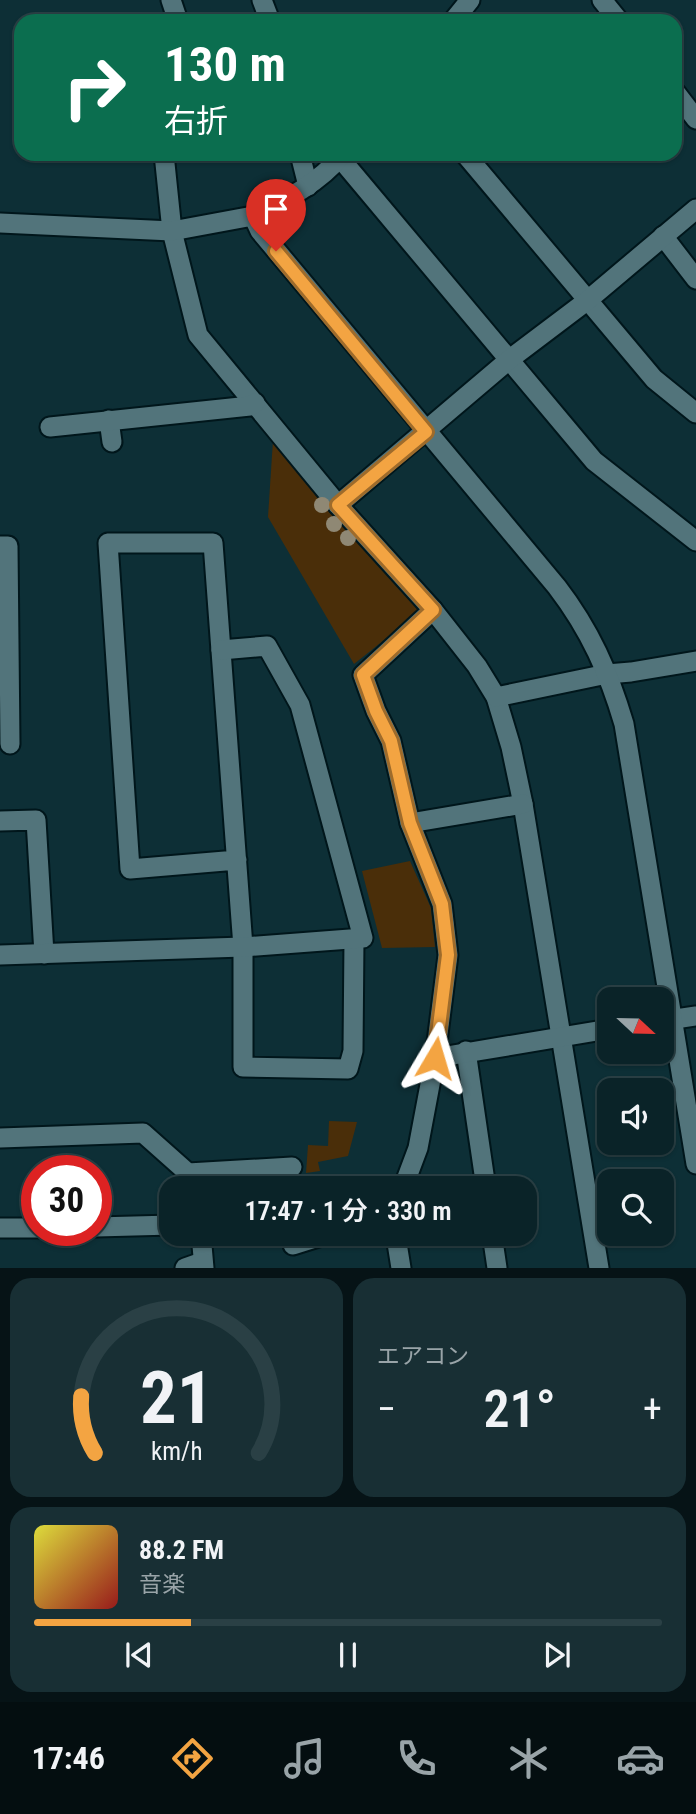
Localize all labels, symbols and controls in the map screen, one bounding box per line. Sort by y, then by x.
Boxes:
text: 130 m [164,36,286,93]
icon: right [49,42,140,133]
text: 右折 [164,102,228,140]
pin [246,179,306,251]
icon: arrive [257,190,295,228]
north arrow [597,987,674,1064]
map controls [597,987,674,1246]
position arrow [398,1021,472,1095]
button: sound [597,1078,674,1155]
speed limit sign: 30 [21,1155,112,1246]
button: search [597,1169,674,1246]
text: 17:47 · 1 分 · 330 m [244,1196,452,1226]
text: エアコン [377,1343,469,1370]
text: 21 [140,1356,213,1442]
text: 21° [483,1379,556,1440]
text: − [377,1387,396,1431]
text: + [643,1387,662,1431]
text: km/h [151,1437,202,1466]
text: 88.2 FM [139,1535,224,1565]
text: 音楽 [139,1571,185,1598]
icon: previous [120,1636,158,1674]
icon: pause [329,1636,367,1674]
icon: next [538,1636,576,1674]
icon: directions [168,1734,217,1783]
icon: music [280,1734,329,1783]
icon: phone [392,1734,441,1783]
icon: climate [504,1734,553,1783]
icon: car [616,1734,665,1783]
text: 17:46 [31,1739,105,1777]

